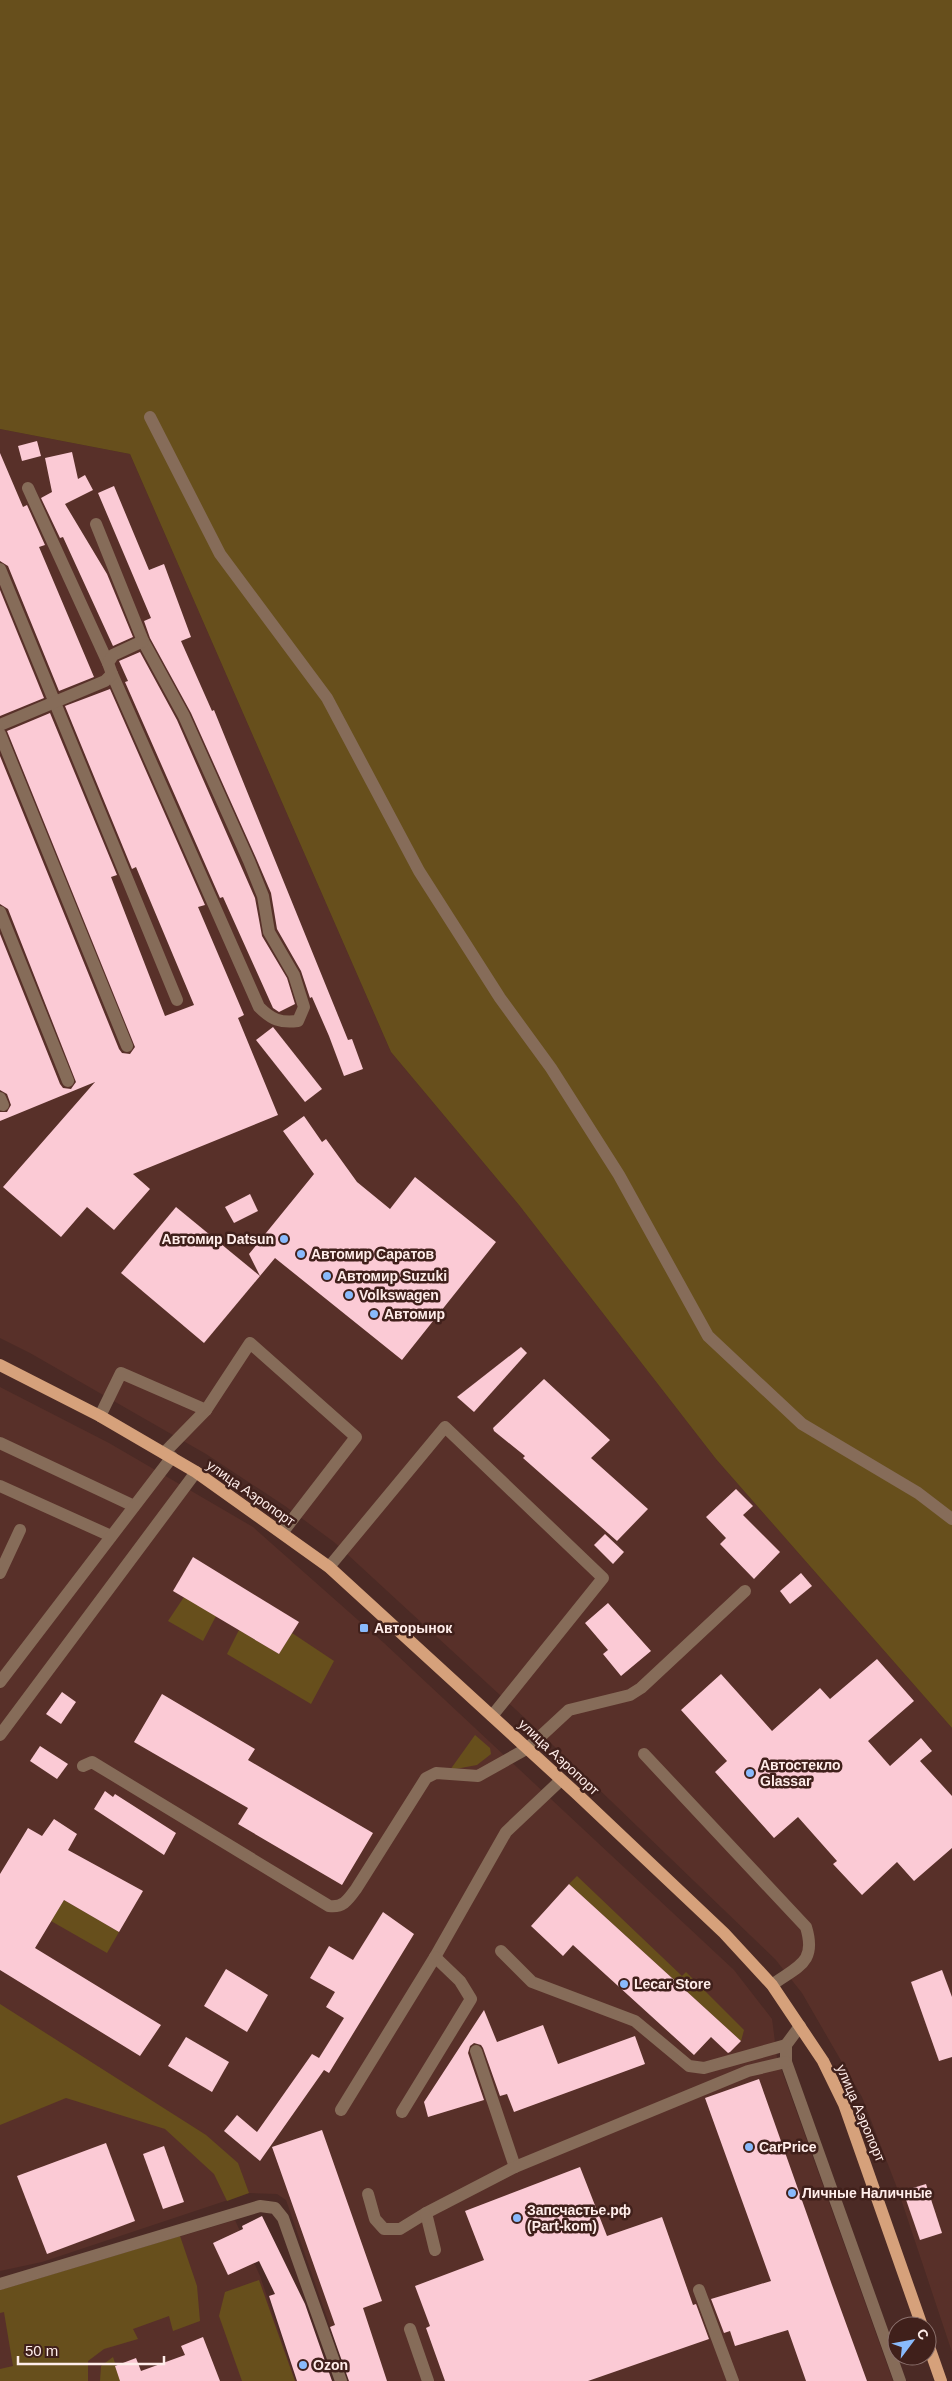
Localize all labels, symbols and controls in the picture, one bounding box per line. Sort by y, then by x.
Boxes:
place label: Автомир Datsun [162,1231,274,1247]
marker: Автомир Datsun [278,1233,290,1245]
place label: Автомир Саратов [311,1246,435,1262]
marker: Автомир Саратов [295,1248,307,1260]
place label: Автомир Suzuki [337,1268,447,1284]
marker: Автомир Suzuki [321,1270,333,1282]
place label: Volkswagen [359,1287,439,1303]
marker: Volkswagen [343,1289,355,1301]
place label: Автомир [384,1306,445,1322]
marker: Автомир [368,1308,380,1320]
street label: улица Аэропорт [204,1457,299,1530]
place label: Авторынок [374,1620,453,1636]
marker: Авторынок [358,1622,370,1634]
street label: улица Аэропорт [516,1716,603,1799]
place label: Автостекло Glassar [760,1757,840,1789]
marker: Автостекло Glassar [744,1767,756,1779]
place label: Lecar Store [634,1976,711,1992]
marker: Lecar Store [618,1978,630,1990]
street label: улица Аэропорт [833,2062,889,2165]
place label: CarPrice [759,2139,817,2155]
marker: CarPrice [743,2141,755,2153]
place label: Личные Наличные [802,2185,933,2201]
marker: Личные Наличные [786,2187,798,2199]
place label: Запсчастье.рф (Part-kom) [527,2202,631,2234]
marker: Запсчастье.рф (Part-kom) [511,2212,523,2224]
north arrow [887,2316,937,2366]
text: С [914,2326,932,2343]
scale bar [18,2334,164,2366]
text: 50 m [25,2342,58,2359]
place label: Ozon [313,2357,348,2373]
marker: Ozon [297,2359,309,2371]

